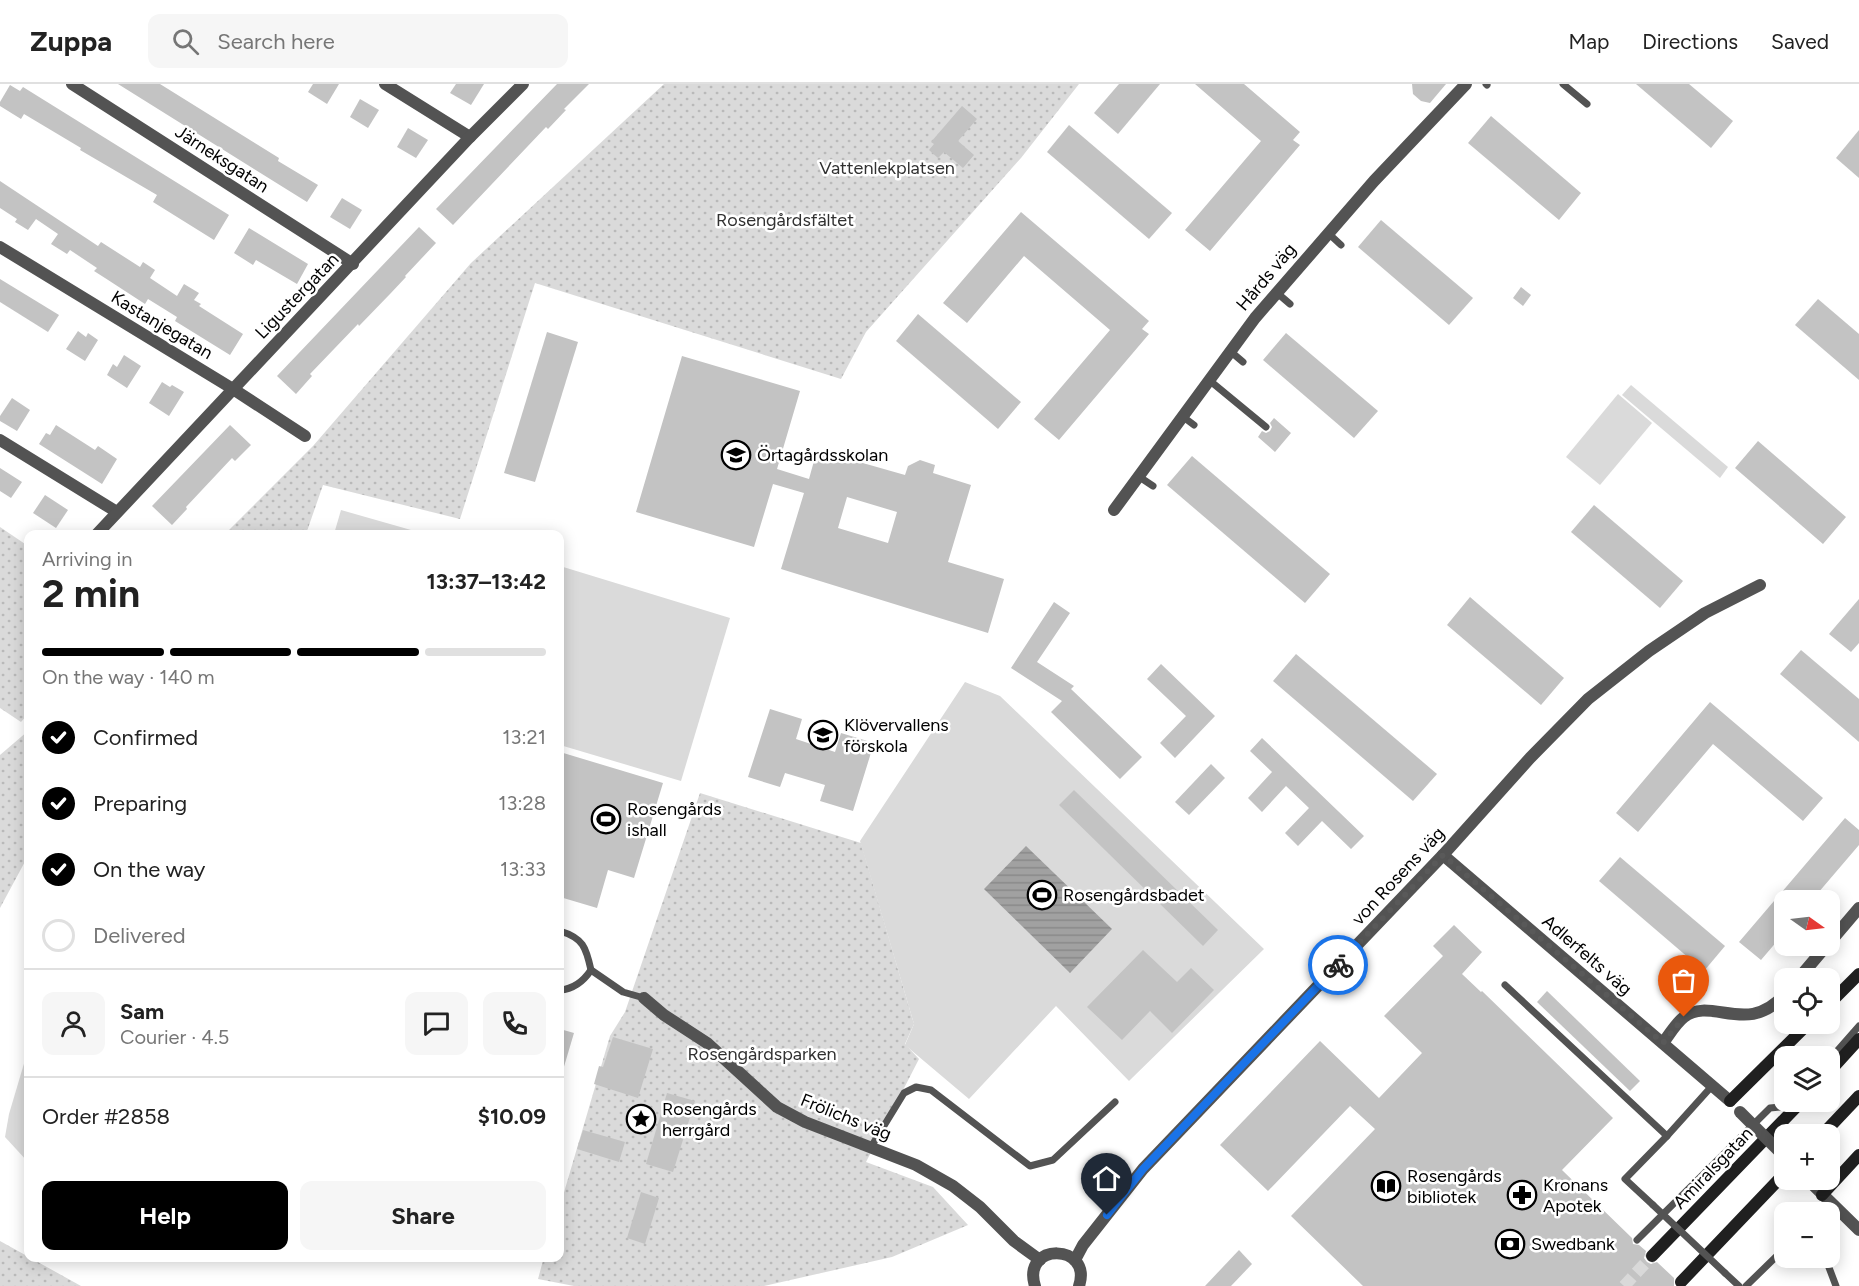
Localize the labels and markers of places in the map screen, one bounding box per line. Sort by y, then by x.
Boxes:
school or university icon: Örtagårdsskolan [720,439,752,471]
place label: Örtagårdsskolan [757,444,888,466]
place label: Klövervallens förskola [844,714,949,757]
school or university icon: Klövervallens förskola [807,719,839,751]
place label: Rosengårds ishall [627,798,722,841]
sports icon: Rosengårds ishall [590,803,622,835]
sports icon: Rosengårdsbadet [1026,879,1058,911]
place label: Rosengårdsbadet [1063,884,1205,906]
pin [1658,955,1709,1017]
place label: Rosengårds herrgård [662,1098,757,1141]
place icon: Rosengårds herrgård [625,1103,657,1135]
pin [1081,1153,1132,1215]
place label: Rosengårds bibliotek [1407,1165,1502,1208]
library icon: Rosengårds bibliotek [1370,1170,1402,1202]
place label: Kronans Apotek [1543,1174,1608,1217]
pharmacy icon: Kronans Apotek [1506,1179,1538,1211]
bank icon: Swedbank [1494,1228,1526,1260]
place label: Swedbank [1531,1233,1615,1255]

